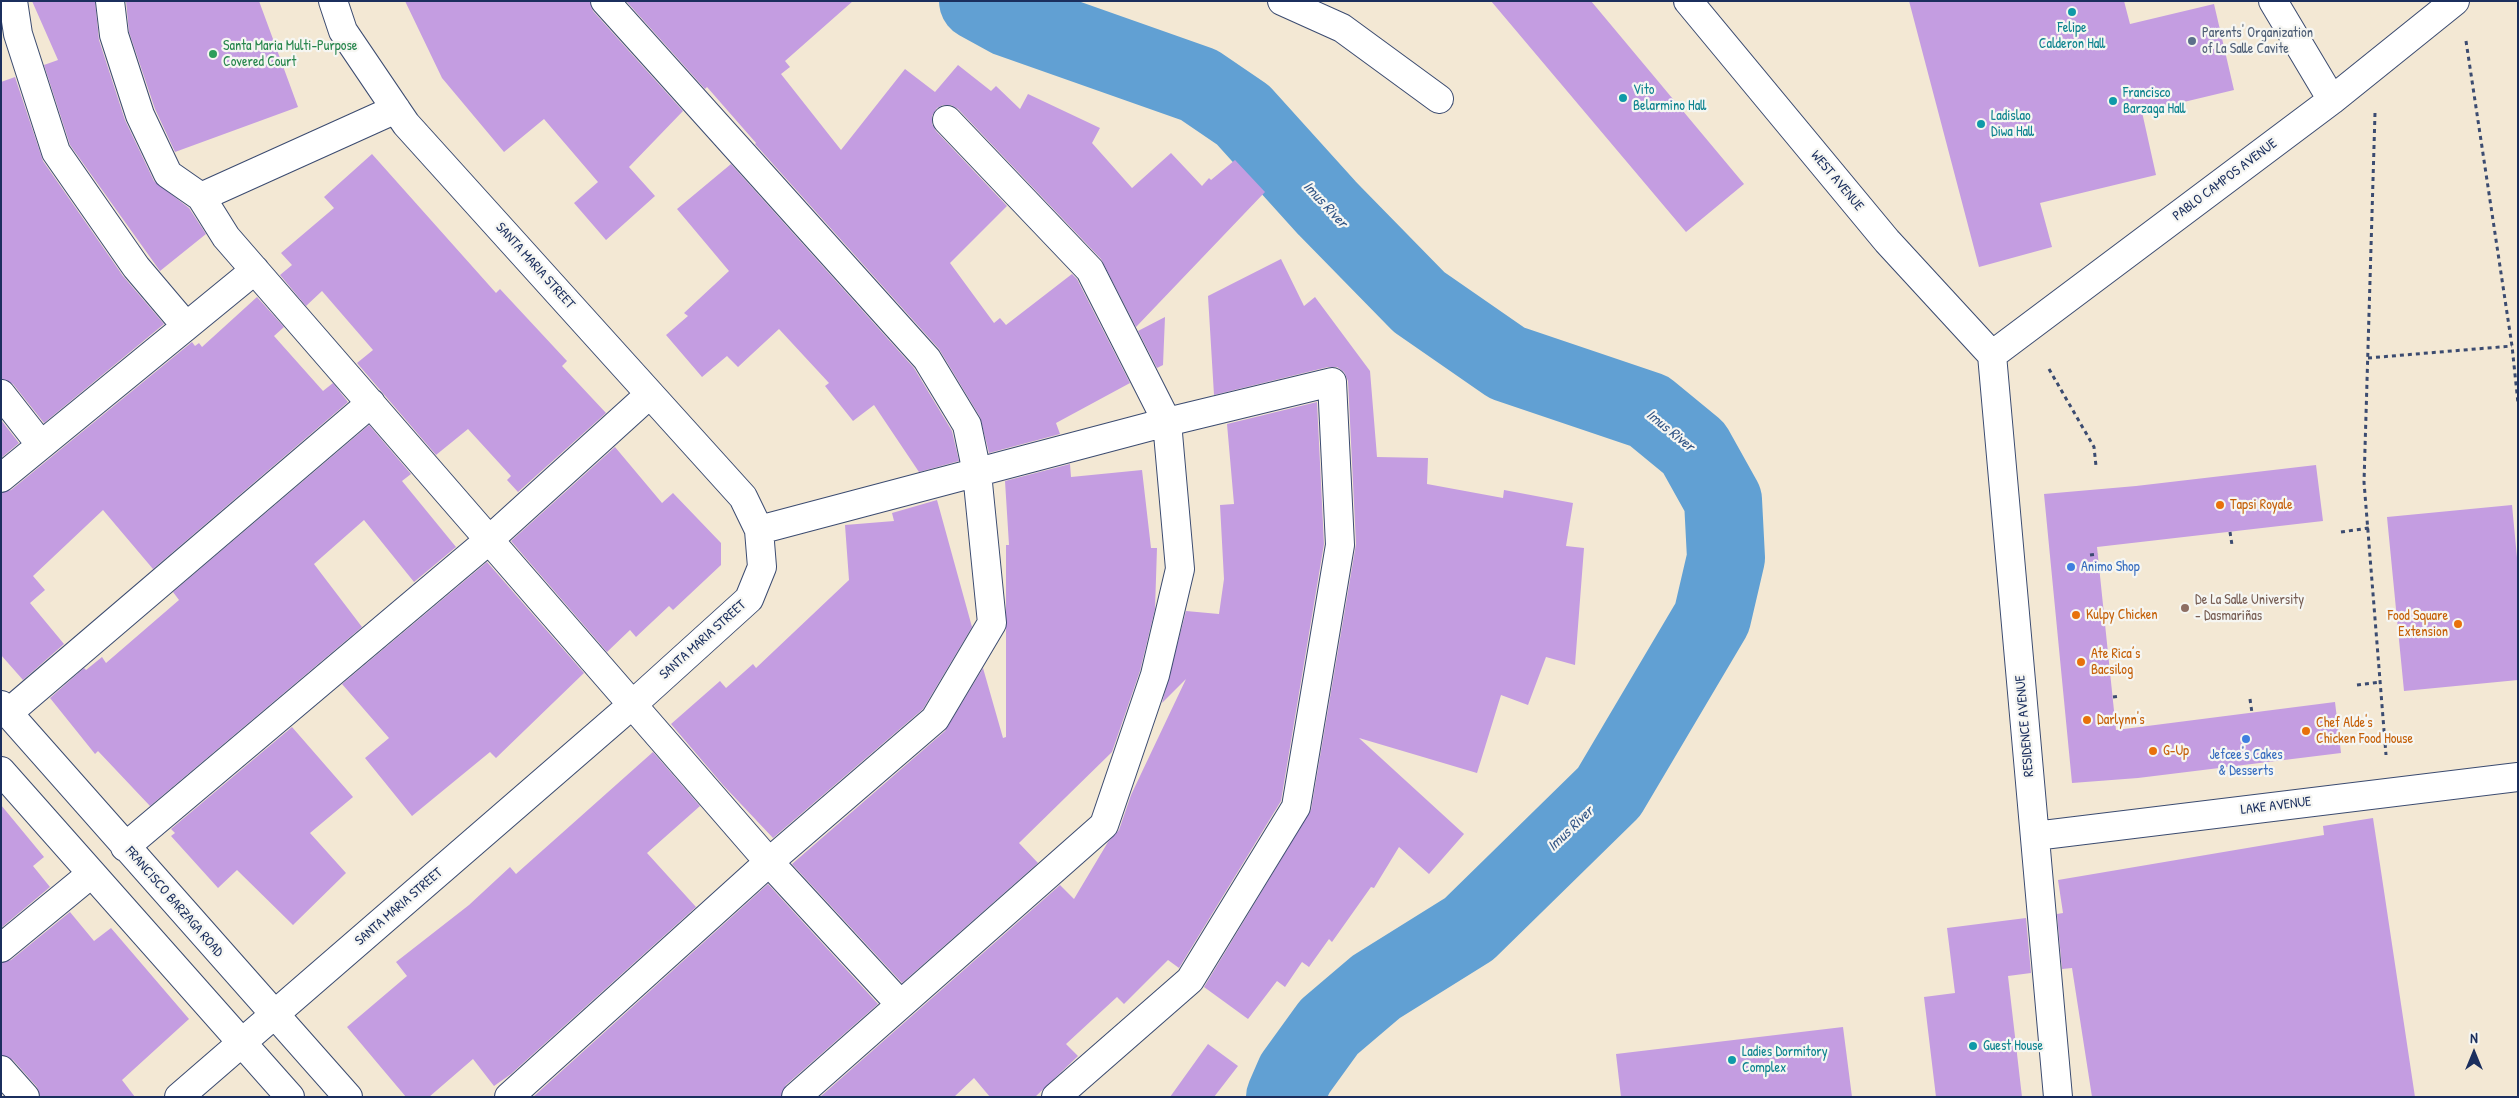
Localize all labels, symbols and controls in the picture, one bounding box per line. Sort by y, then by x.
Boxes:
marker: Felipe Calderon Hall [2066,6,2078,18]
place label: Felipe Calderon Hall [2039,20,2105,52]
place label: Parents' Organization of La Salle Cavite [2202,25,2313,58]
marker: Parents' Organization of La Salle Cavite [2186,35,2198,47]
place label: Santa Maria Multi-Purpose Covered Court [223,38,357,70]
marker: Santa Maria Multi-Purpose Covered Court [207,48,219,60]
place label: Vito Belarmino Hall [1633,82,1706,114]
place label: Francisco Barzaga Hall [2123,85,2185,118]
marker: Vito Belarmino Hall [1617,92,1629,104]
marker: Francisco Barzaga Hall [2107,95,2119,107]
place label: Ladislao Diwa Hall [1991,108,2034,140]
marker: Ladislao Diwa Hall [1975,118,1987,130]
street label: PABLO CAMPOS AVENUE [2170,135,2280,225]
street label: WEST AVENUE [1807,148,1867,214]
water label: Imus River [1299,178,1351,232]
street label: SANTA MARIA STREET [492,219,578,313]
water label: Imus River [1642,406,1698,456]
place label: Tapsi Royale [2230,497,2292,513]
marker: Tapsi Royale [2214,499,2226,511]
place label: Animo Shop [2081,559,2140,575]
marker: Animo Shop [2065,561,2077,573]
place label: De La Salle University - Dasmariñas [2195,592,2304,624]
street label: SANTA MARIA STREET [656,597,750,683]
marker: De La Salle University - Dasmariñas [2179,602,2191,614]
place label: Kulpy Chicken [2086,607,2158,623]
place label: Food Square Extension [2388,608,2448,640]
marker: Kulpy Chicken [2070,609,2082,621]
marker: Food Square Extension [2452,618,2464,630]
place label: Ate Rica’s Bacsilog [2091,646,2140,679]
marker: Ate Rica’s Bacsilog [2075,656,2087,668]
street label: RESIDENCE AVENUE [2012,675,2038,777]
place label: Darlynn's [2097,712,2145,728]
marker: Darlynn's [2081,714,2093,726]
place label: Chef Alde's Chicken Food House [2316,715,2413,748]
marker: Chef Alde's Chicken Food House [2300,725,2312,737]
marker: Jefcee's Cakes & Desserts [2240,733,2252,745]
place label: G-Up [2163,743,2189,759]
marker: G-Up [2147,745,2159,757]
place label: Jefcee's Cakes & Desserts [2209,747,2283,780]
street label: LAKE AVENUE [2240,793,2312,819]
water label: Imus River [1544,803,1598,855]
street label: FRANCISCO BARZAGA ROAD [122,843,226,961]
street label: SANTA MARIA STREET [352,864,446,950]
north arrow [2449,1028,2499,1078]
text: N [2470,1028,2478,1047]
place label: Guest House [1983,1038,2043,1054]
marker: Guest House [1967,1040,1979,1052]
place label: Ladies Dormitory Complex [1742,1044,1828,1076]
marker: Ladies Dormitory Complex [1726,1054,1738,1066]

